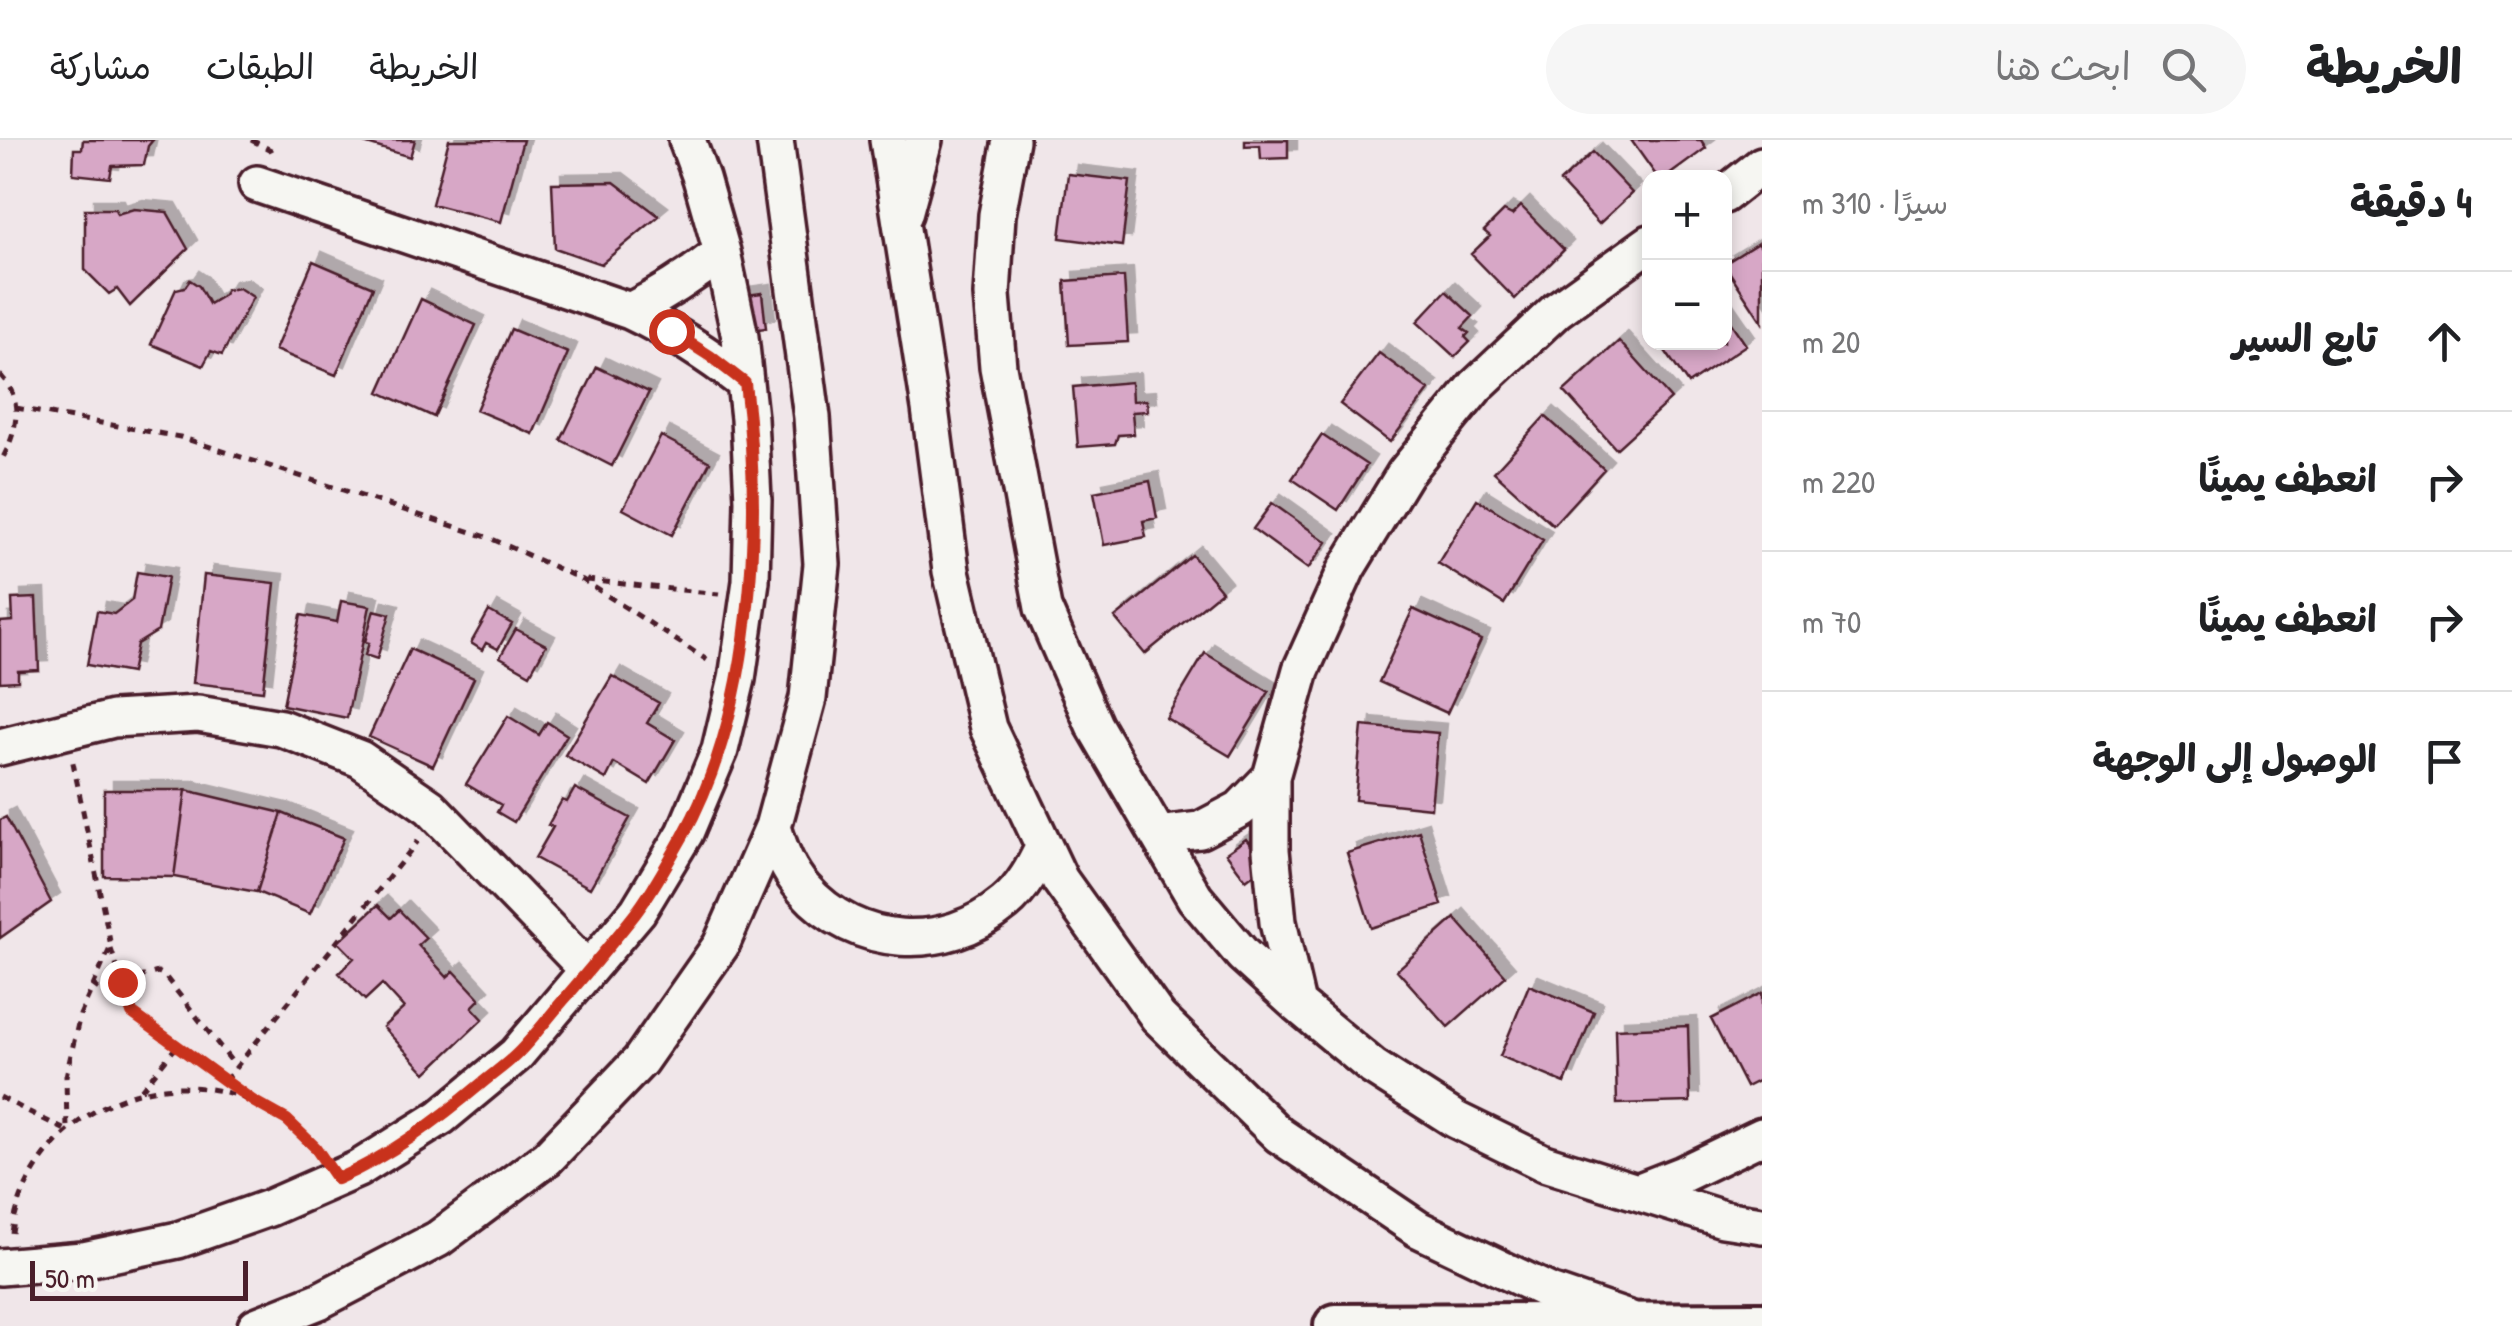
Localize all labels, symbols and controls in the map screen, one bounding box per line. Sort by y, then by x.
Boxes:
search box [1546,24,2246,114]
text: الخريطة [2306,33,2462,98]
text: ابحث هنا [1995,40,2131,92]
icon: search [2156,42,2211,97]
text: مشاركة [50,43,151,90]
text: الطبقات [206,43,314,90]
text: الخريطة [369,43,479,90]
map controls [1642,170,1732,350]
button: + [1642,170,1732,260]
text: 4 دقيقة [2350,173,2472,230]
text: سيرًا · 310 m [1802,181,1948,224]
button: − [1642,260,1732,350]
route start [649,309,695,355]
text: تابع السير [2233,312,2377,364]
icon: ahead [2417,314,2472,369]
text: 20 m [1802,320,1860,363]
text: انعطف يمينًا [2199,452,2377,504]
icon: right [2417,454,2472,509]
text: 220 m [1802,460,1875,503]
text: انعطف يمينًا [2199,592,2377,644]
icon: right [2417,594,2472,649]
text: 70 m [1802,600,1861,643]
text: الوصول إلى الوجهة [2092,732,2377,784]
icon: arrive [2417,734,2472,789]
route end [100,960,146,1006]
scale bar [30,1256,248,1300]
text: 50 m [45,1259,95,1297]

